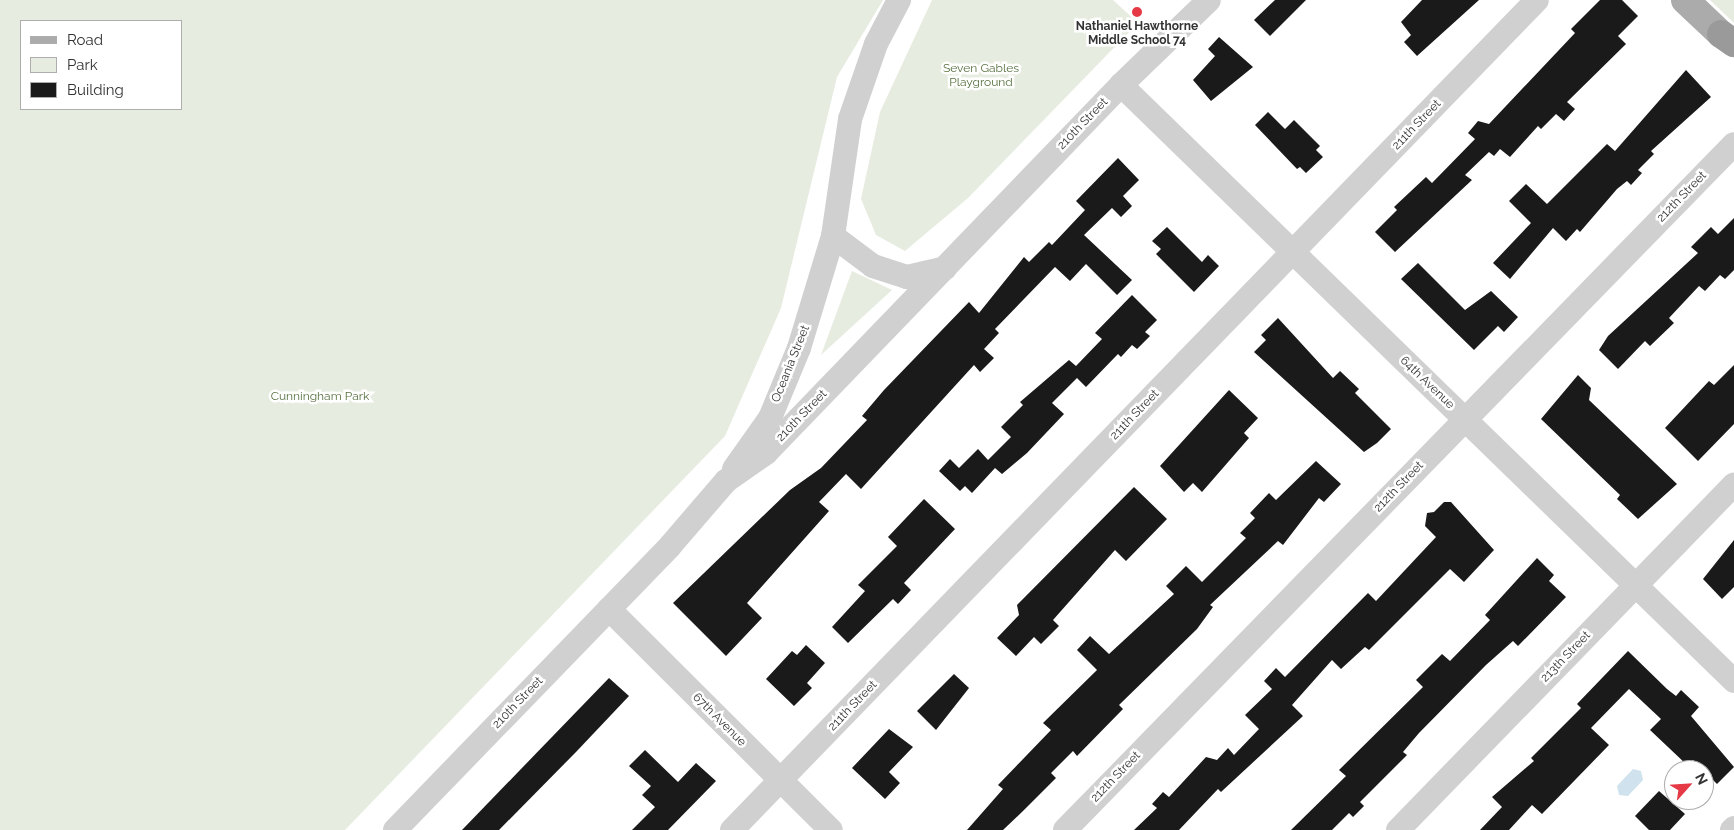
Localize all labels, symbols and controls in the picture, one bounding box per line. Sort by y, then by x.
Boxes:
marker: Nathaniel Hawthorne Middle School 74 [1131,6,1143,18]
legend [20,20,182,110]
place label: Nathaniel Hawthorne Middle School 74 [1076,20,1198,48]
text: Road [67,31,103,49]
text: Park [67,56,98,74]
park label: Seven Gables Playground [943,62,1019,90]
text: Building [67,81,124,99]
street label: 210th Street [1055,95,1111,153]
street label: 211th Street [1390,97,1444,153]
street label: 212th Street [1654,169,1710,225]
street label: Oceania Street [769,323,813,405]
street label: 64th Avenue [1397,354,1457,412]
street label: 210th Street [774,387,830,445]
street label: 211th Street [1108,387,1162,443]
park label: Cunningham Park [271,390,369,404]
street label: 212th Street [1371,459,1427,515]
street label: 213th Street [1538,629,1594,685]
street label: 210th Street [490,674,546,732]
street label: 211th Street [826,678,880,734]
street label: 67th Avenue [689,690,749,750]
street label: 212th Street [1088,749,1144,805]
north arrow [1664,760,1714,810]
text: N [1692,771,1711,787]

